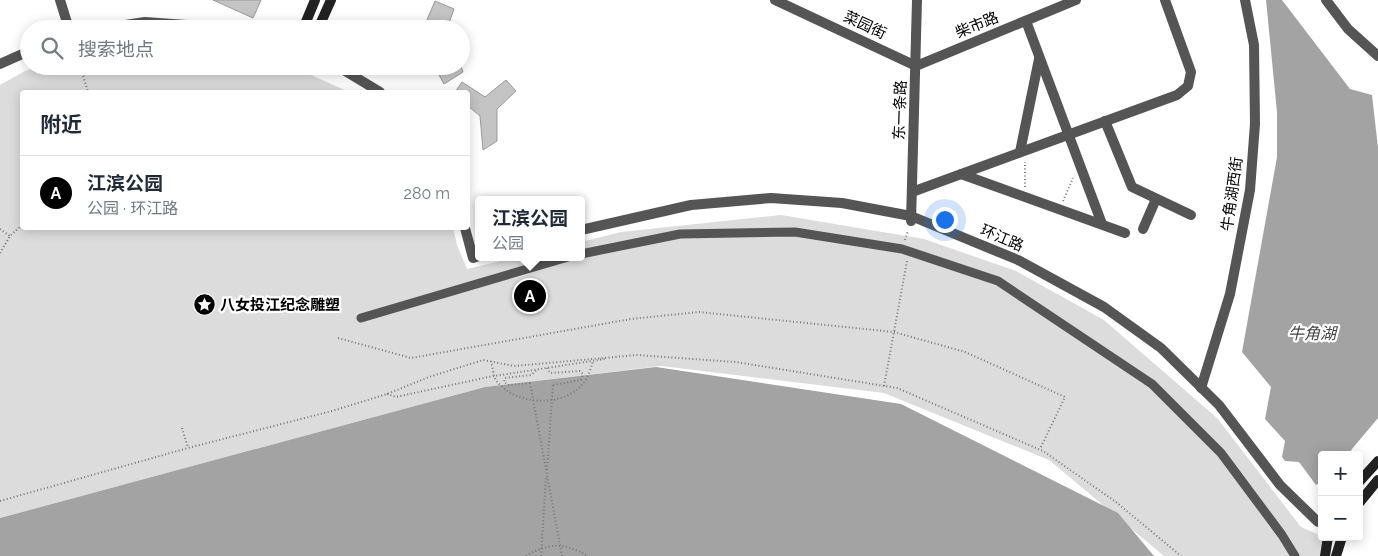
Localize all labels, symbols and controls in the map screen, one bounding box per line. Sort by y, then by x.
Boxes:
street label: 菜园街 [841,7,889,43]
street label: 柴市路 [953,8,1001,42]
search box [20,20,470,75]
icon: search [38,34,66,62]
text: 搜索地点 [78,38,154,60]
street label: 东一条路 [890,80,910,140]
text: 附近 [40,112,82,137]
street label: 牛角湖西街 [1218,156,1246,232]
text: 江滨公园 [87,172,163,194]
text: A [51,184,61,203]
text: 280 m [404,184,450,203]
popup [475,196,585,261]
text: 公园 · 环江路 [87,199,178,218]
text: 江滨公园 [492,207,568,229]
your location [932,207,958,233]
street label: 环江路 [978,221,1026,255]
text: 公园 [492,234,524,253]
pin: A [514,277,546,315]
place icon: 八女投江纪念雕塑 [192,293,216,317]
place label: 八女投江纪念雕塑 [220,296,340,314]
water label: 牛角湖 [1288,324,1339,343]
map controls [1318,451,1363,541]
button: + [1318,451,1363,496]
button: − [1318,496,1363,541]

